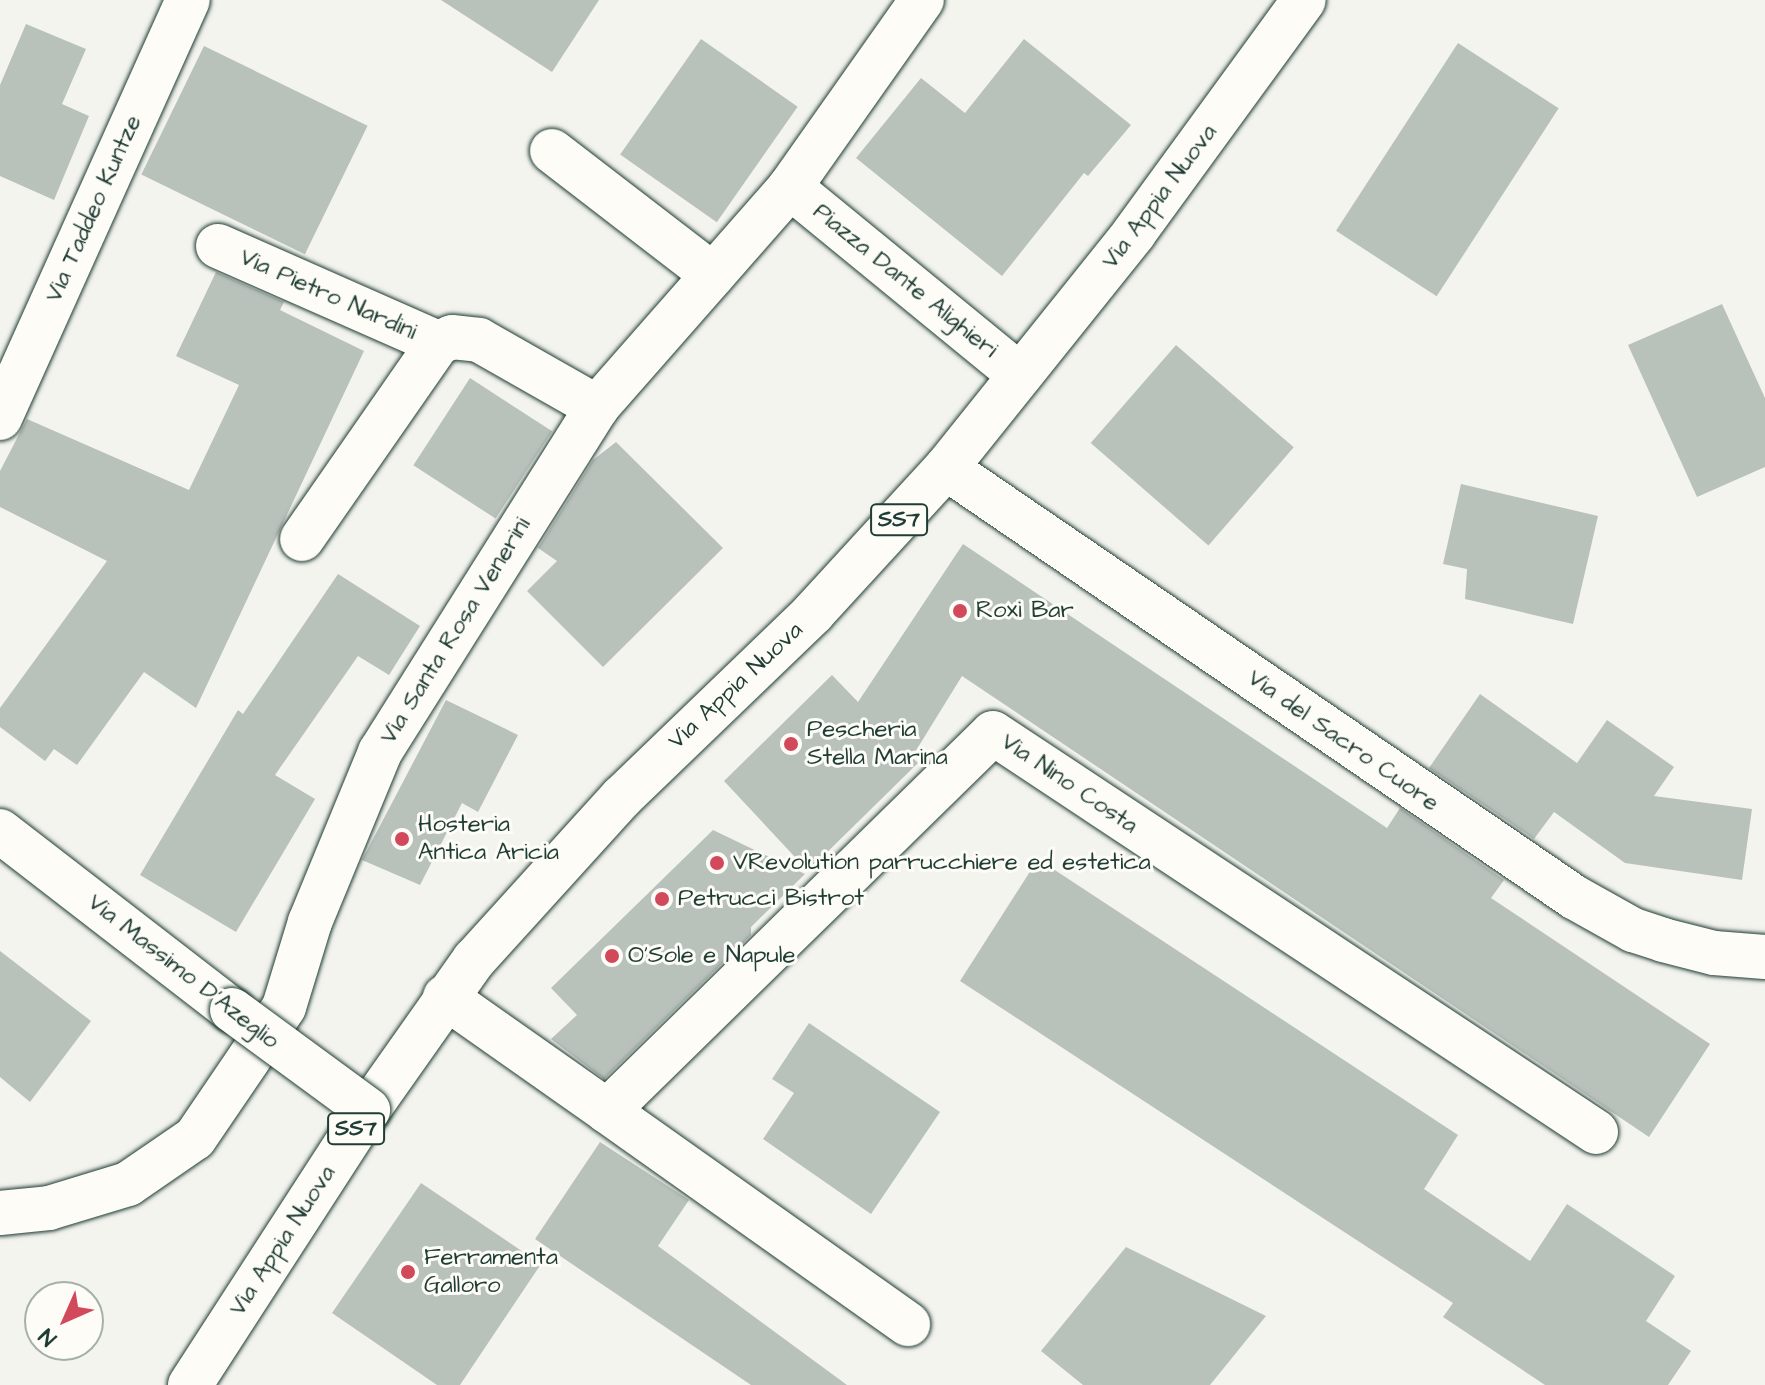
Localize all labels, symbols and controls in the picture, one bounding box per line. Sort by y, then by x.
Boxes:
street label: Via Taddeo Kuntze [40,111,148,307]
street label: Via Appia Nuova [1096,119,1224,275]
street label: Piazza Dante Alighieri [807,198,1003,364]
street label: Via Pietro Nardini [235,243,421,347]
road number: SS7 [869,502,929,538]
street label: Via Santa Rosa Venerini [374,512,538,750]
place label: Roxi Bar [976,597,1074,625]
marker: Roxi Bar [951,602,969,620]
street label: Via Appia Nuova [663,616,809,756]
street label: Via del Sacro Cuore [1242,664,1444,818]
place label: Pescheria Stella Marina [807,716,948,772]
street label: Via Nino Costa [995,728,1143,840]
marker: Pescheria Stella Marina [782,735,800,753]
place label: Hosteria Antica Aricia [418,811,559,867]
marker: Hosteria Antica Aricia [393,830,411,848]
place label: VRevolution parrucchiere ed estetica [733,849,1151,877]
marker: VRevolution parrucchiere ed estetica [708,854,726,872]
place label: Petrucci Bistrot [678,885,864,913]
street label: Via Massimo D'Azeglio [82,888,284,1056]
marker: Petrucci Bistrot [653,890,671,908]
place label: O'Sole e Napule [628,942,795,970]
marker: O'Sole e Napule [603,947,621,965]
road number: SS7 [326,1111,386,1147]
street label: Via Appia Nuova [224,1160,342,1322]
place label: Ferramenta Galloro [424,1244,558,1300]
marker: Ferramenta Galloro [399,1263,417,1281]
north arrow [24,1281,104,1361]
text: N [32,1321,64,1353]

